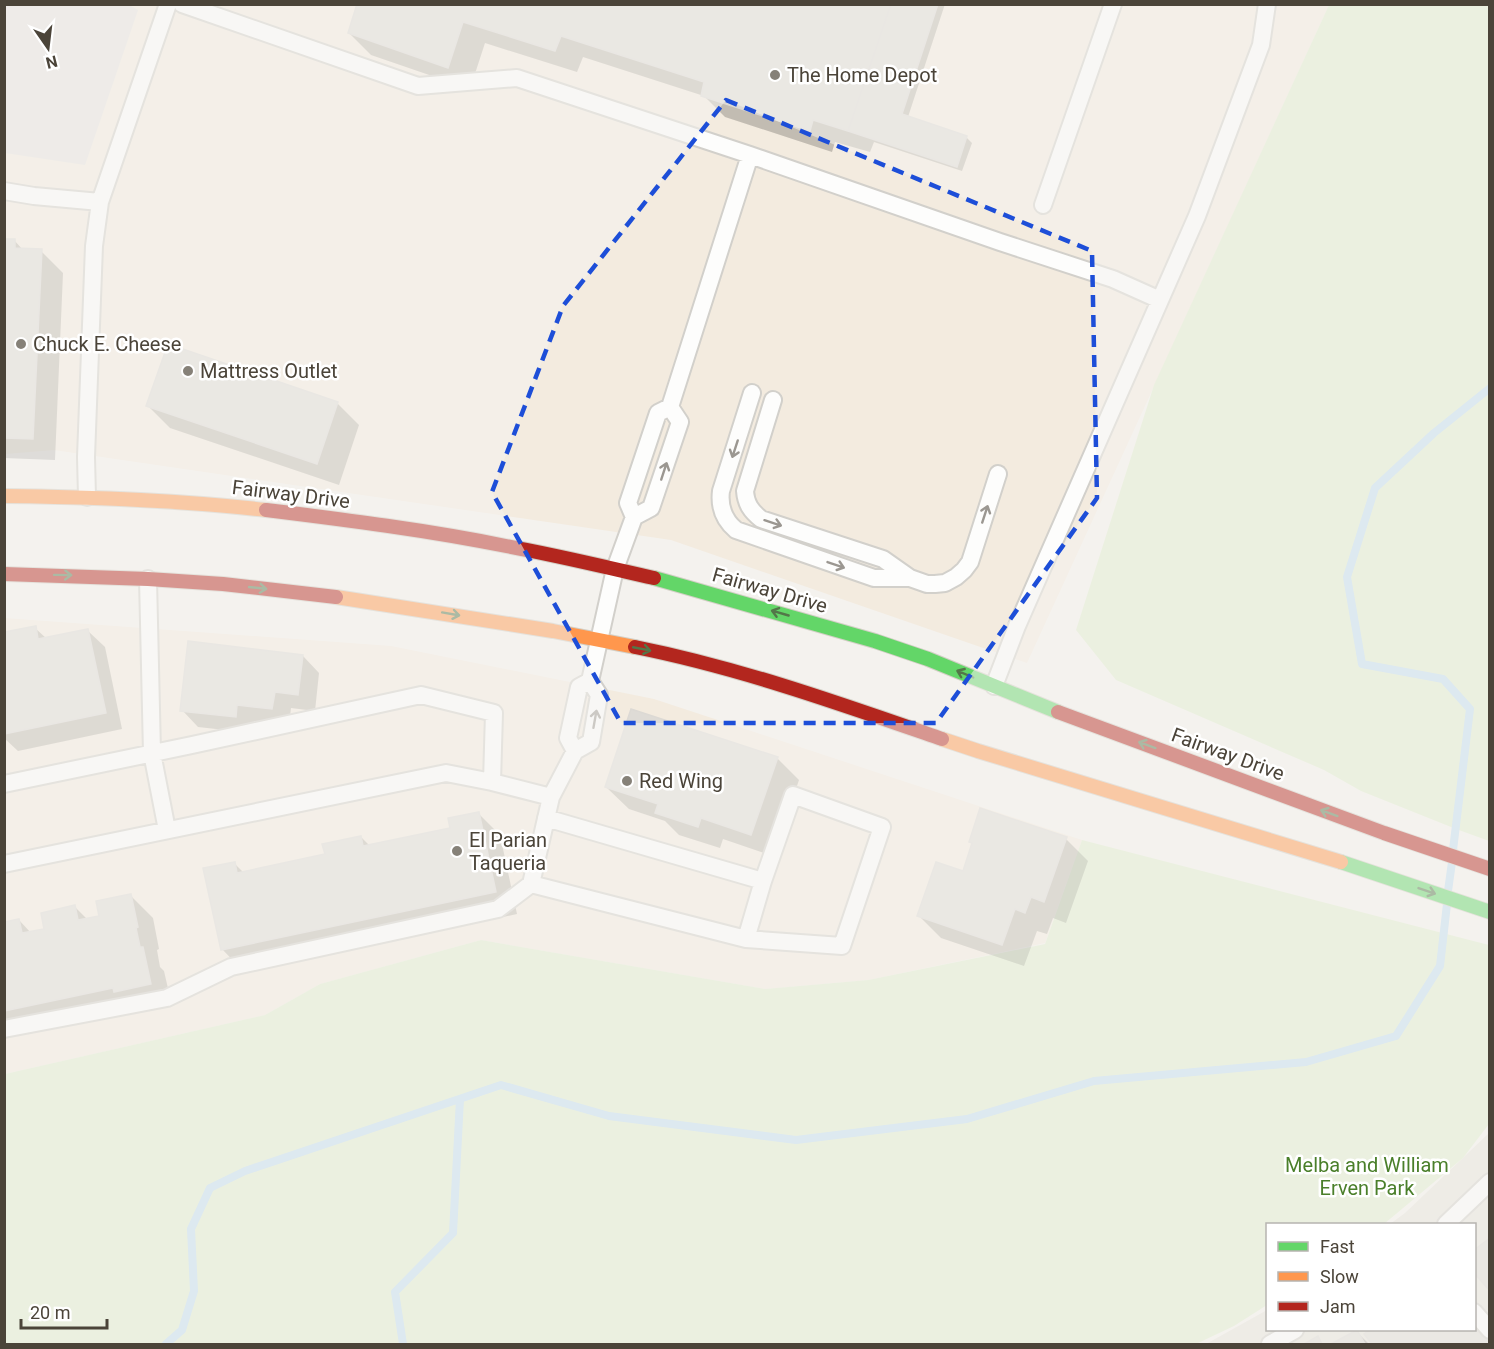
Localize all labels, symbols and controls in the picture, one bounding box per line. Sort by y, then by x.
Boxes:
north arrow [18,18,78,78]
text: N [44,51,59,73]
place label: The Home Depot [787,63,937,87]
marker: The Home Depot [768,68,782,82]
place label: Chuck E. Cheese [33,332,181,356]
marker: Chuck E. Cheese [14,337,28,351]
place label: Mattress Outlet [200,359,338,383]
marker: Mattress Outlet [181,364,195,378]
one-way arrow [729,439,740,458]
one-way arrow [659,462,670,481]
street label: Fairway Drive [231,475,351,513]
one-way arrow [980,505,991,524]
one-way arrow [763,518,782,529]
one-way arrow [827,560,845,571]
street label: Fairway Drive [710,562,830,618]
one-way arrow [52,569,72,581]
one-way arrow [247,583,267,594]
one-way arrow [771,607,790,618]
one-way arrow [440,609,460,620]
one-way arrow [632,644,652,655]
one-way arrow [956,668,975,679]
one-way arrow [590,710,601,729]
street label: Fairway Drive [1168,722,1288,786]
one-way arrow [1138,738,1157,749]
place label: Red Wing [639,769,723,793]
marker: Red Wing [620,774,634,788]
one-way arrow [1321,806,1339,817]
place label: El Parian Taqueria [469,828,547,875]
marker: El Parian Taqueria [450,844,464,858]
one-way arrow [1418,886,1436,897]
park label: Melba and William Erven Park [1285,1153,1449,1200]
legend [1266,1223,1476,1331]
text: Fast [1320,1236,1355,1257]
text: Slow [1320,1266,1359,1287]
scale bar [21,1292,106,1330]
text: Jam [1320,1296,1356,1317]
text: 20 m [30,1302,70,1323]

